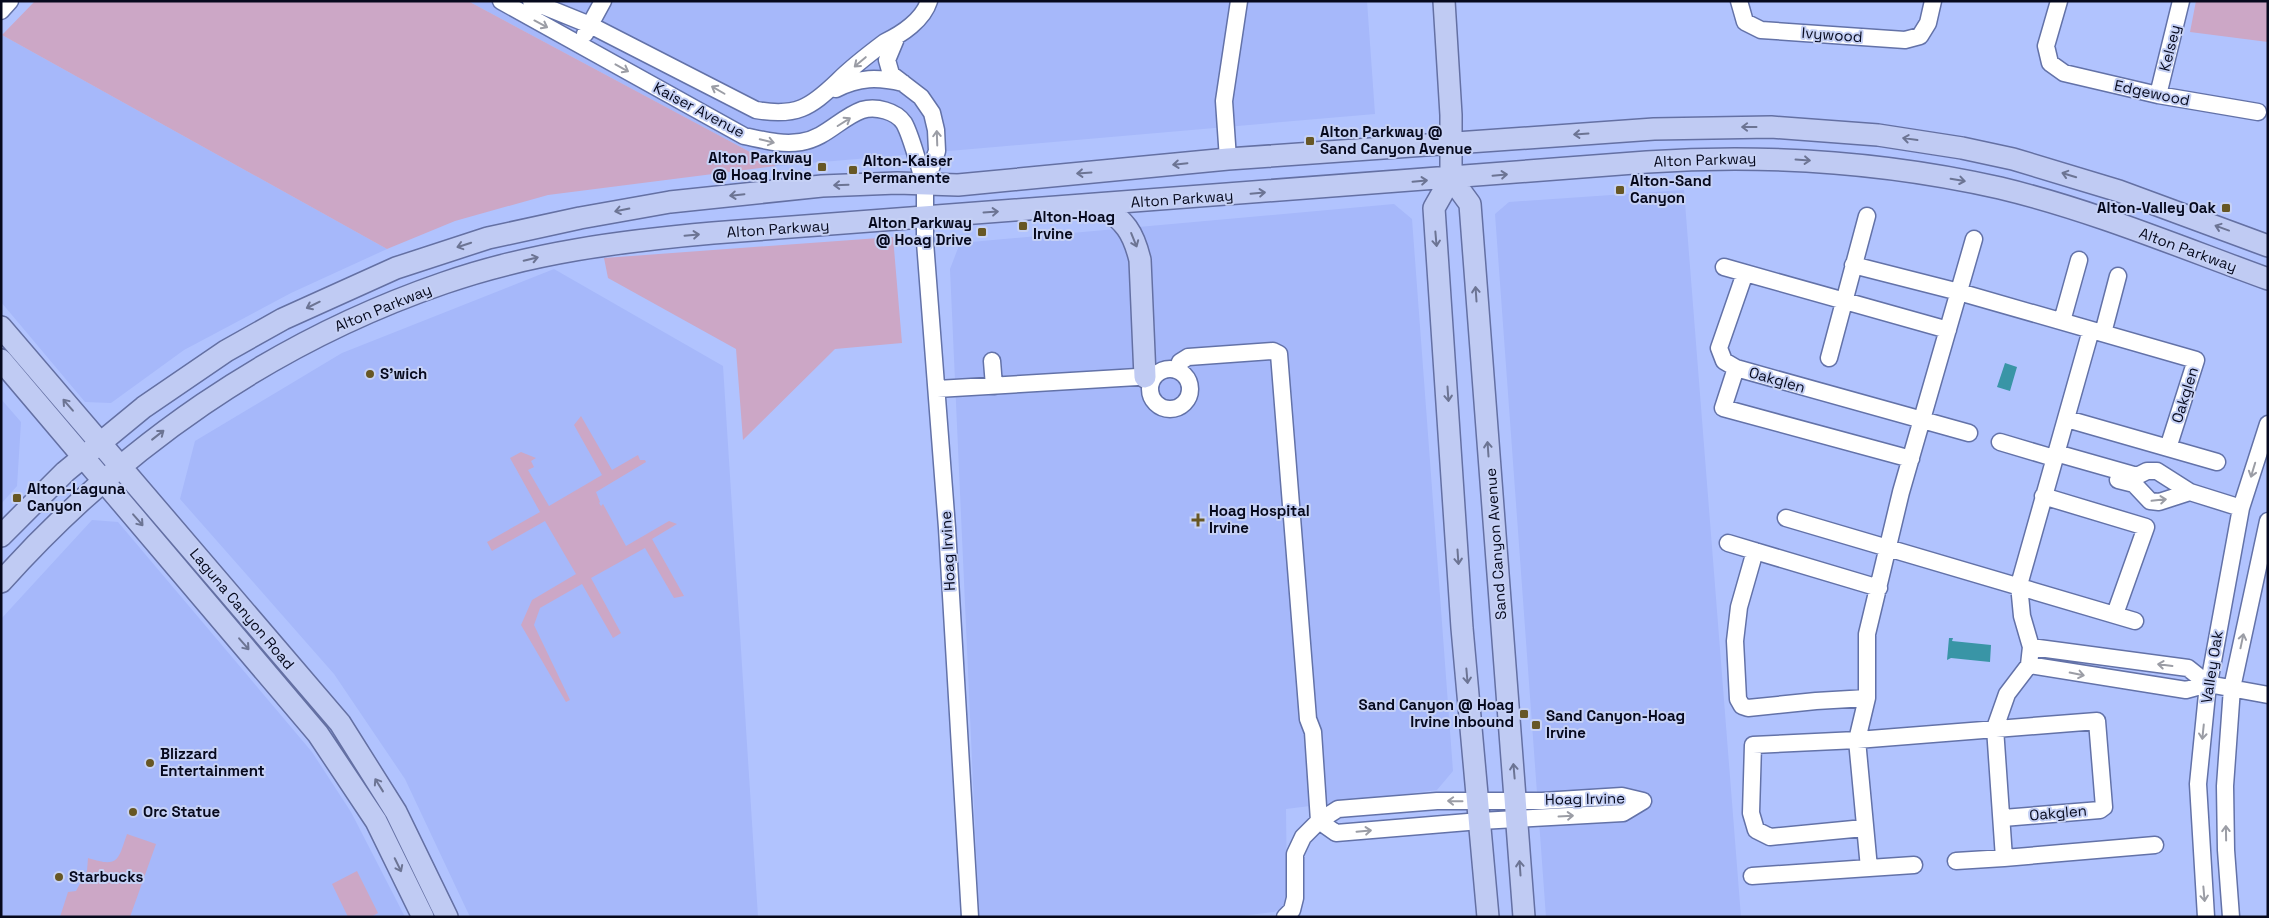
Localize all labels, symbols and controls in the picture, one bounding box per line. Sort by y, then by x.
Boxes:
one-way arrow [533,20,548,29]
street label: Ivywood [1801,23,1863,46]
street label: Kelsey [2155,23,2184,73]
one-way arrow [854,56,867,67]
one-way arrow [614,64,629,74]
street label: Edgewood [2113,75,2192,110]
street label: Kaiser Avenue [650,78,748,142]
one-way arrow [712,85,726,95]
one-way arrow [837,116,851,126]
place label: Alton Parkway @ Sand Canyon Avenue [1320,122,1473,158]
one-way arrow [1741,122,1757,132]
one-way arrow [1573,129,1589,139]
one-way arrow [932,131,941,147]
one-way arrow [1903,134,1919,144]
marker: Alton Parkway @ Sand Canyon Avenue [1304,135,1316,147]
one-way arrow [758,137,774,146]
place label: Alton Parkway @ Hoag Irvine [708,148,812,184]
street label: Alton Parkway [1653,148,1757,171]
place label: Alton-Kaiser Permanente [863,151,953,187]
one-way arrow [1795,155,1811,165]
one-way arrow [1172,159,1188,169]
marker: Alton Parkway @ Hoag Irvine [816,161,828,173]
marker: Alton-Kaiser Permanente [847,164,859,176]
one-way arrow [1077,169,1093,178]
one-way arrow [2061,169,2077,179]
one-way arrow [1492,170,1508,179]
place label: Alton-Sand Canyon [1630,171,1712,207]
one-way arrow [1412,176,1428,185]
one-way arrow [1949,176,1965,186]
one-way arrow [834,180,850,190]
marker: Alton-Sand Canyon [1614,184,1626,196]
street label: Alton Parkway [1130,185,1234,212]
one-way arrow [1250,188,1266,198]
one-way arrow [729,190,745,200]
place label: Alton-Valley Oak [2097,198,2217,217]
marker: Alton-Valley Oak [2220,202,2232,214]
one-way arrow [615,206,631,216]
one-way arrow [983,207,999,217]
place label: Alton-Hoag Irvine [1033,207,1115,243]
place label: Alton Parkway @ Hoag Drive [868,213,972,249]
street label: Alton Parkway [726,215,830,242]
marker: Alton-Hoag Irvine [1017,220,1029,232]
street label: Alton Parkway [2137,223,2240,276]
one-way arrow [2215,223,2230,232]
marker: Alton Parkway @ Hoag Drive [976,226,988,238]
one-way arrow [683,230,699,240]
one-way arrow [1432,231,1441,247]
one-way arrow [1130,232,1139,247]
one-way arrow [456,241,472,251]
one-way arrow [523,254,539,263]
street label: Alton Parkway [332,279,434,336]
one-way arrow [1472,287,1481,303]
one-way arrow [306,300,321,310]
street label: Oakglen [1747,362,1807,397]
place label: S'wich [380,364,427,383]
street label: Oakglen [2167,364,2202,425]
marker: S'wich [364,368,376,380]
one-way arrow [1443,386,1452,402]
one-way arrow [63,399,74,412]
one-way arrow [151,430,165,440]
one-way arrow [1484,442,1493,458]
one-way arrow [2248,462,2258,478]
street label: Sand Canyon Avenue [1481,467,1510,621]
place label: Alton-Laguna Canyon [27,479,126,515]
marker: Alton-Laguna Canyon [11,492,23,504]
one-way arrow [2151,495,2167,505]
place label: Hoag Hospital Irvine [1209,501,1310,537]
street label: Hoag Irvine [936,510,959,592]
marker: Hoag Hospital Irvine [1191,513,1205,527]
one-way arrow [132,514,144,527]
street label: Laguna Canyon Road [186,544,299,673]
one-way arrow [1453,548,1462,564]
street label: Valley Oak [2196,629,2227,705]
one-way arrow [2238,633,2247,649]
one-way arrow [238,637,250,650]
one-way arrow [2158,660,2174,670]
one-way arrow [1462,668,1472,684]
one-way arrow [2069,670,2085,679]
place label: Sand Canyon @ Hoag Irvine Inbound [1359,695,1514,731]
place label: Sand Canyon-Hoag Irvine [1546,706,1685,742]
marker: Sand Canyon @ Hoag Irvine Inbound [1518,708,1530,720]
marker: Sand Canyon-Hoag Irvine [1530,719,1542,731]
one-way arrow [2198,724,2208,740]
place label: Blizzard Entertainment [160,744,265,780]
marker: Blizzard Entertainment [144,757,156,769]
one-way arrow [1509,763,1518,779]
one-way arrow [374,779,384,793]
street label: Hoag Irvine [1545,788,1625,809]
one-way arrow [1447,796,1464,806]
street label: Oakglen [2028,801,2088,824]
place label: Orc Statue [143,802,221,821]
marker: Orc Statue [127,806,139,818]
one-way arrow [1557,812,1573,821]
one-way arrow [2221,825,2231,842]
one-way arrow [1356,826,1372,835]
one-way arrow [394,857,403,872]
one-way arrow [1516,860,1525,876]
place label: Starbucks [69,867,143,886]
marker: Starbucks [53,871,65,883]
one-way arrow [2199,886,2209,902]

